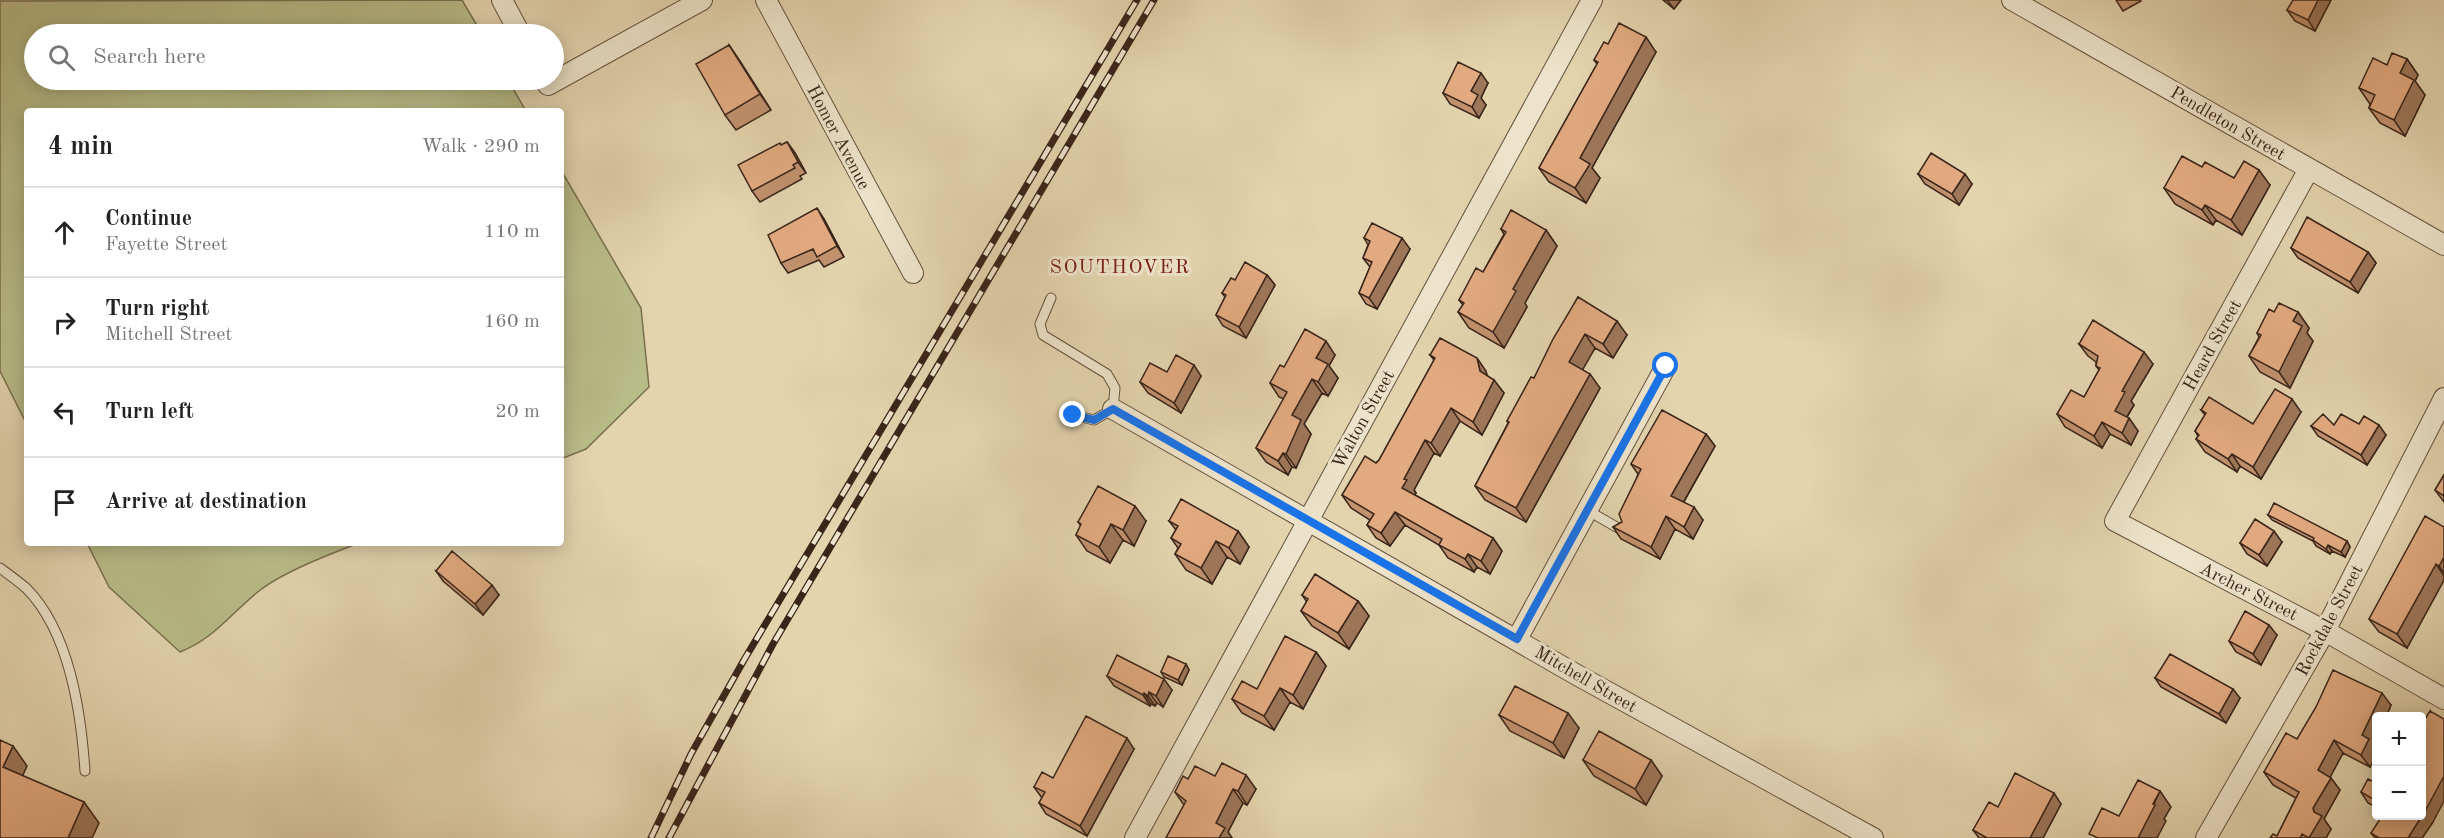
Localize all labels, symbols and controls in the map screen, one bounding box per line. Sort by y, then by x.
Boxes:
search box [24,24,564,90]
icon: search [45,41,78,74]
text: Search here [93,46,206,68]
street label: Homer Avenue [803,82,873,193]
street label: Pendleton Street [2167,84,2288,164]
text: 4 min [48,134,113,160]
text: Walk · 290 m [421,137,540,157]
text: Continue [105,208,192,230]
icon: ahead [48,216,81,249]
text: 110 m [484,222,540,242]
text: Fayette Street [105,235,227,255]
district label: SOUTHOVER [1050,258,1190,278]
street label: Heard Street [2181,297,2245,394]
text: Turn right [105,298,209,320]
icon: right [48,306,81,339]
text: 160 m [484,312,540,332]
text: Mitchell Street [105,325,232,345]
route start [1652,352,1678,378]
street label: Walton Street [1330,367,1398,472]
icon: left [48,396,81,429]
text: Turn left [105,401,194,423]
route end [1059,401,1085,427]
text: 20 m [495,402,540,422]
icon: arrive [48,486,81,519]
text: Arrive at destination [105,491,307,513]
street label: Archer Street [2197,560,2300,624]
street label: Rockdale Street [2293,562,2367,679]
street label: Mitchell Street [1531,643,1640,716]
map controls [2372,712,2426,820]
button: + [2372,712,2426,766]
button: − [2372,766,2426,820]

